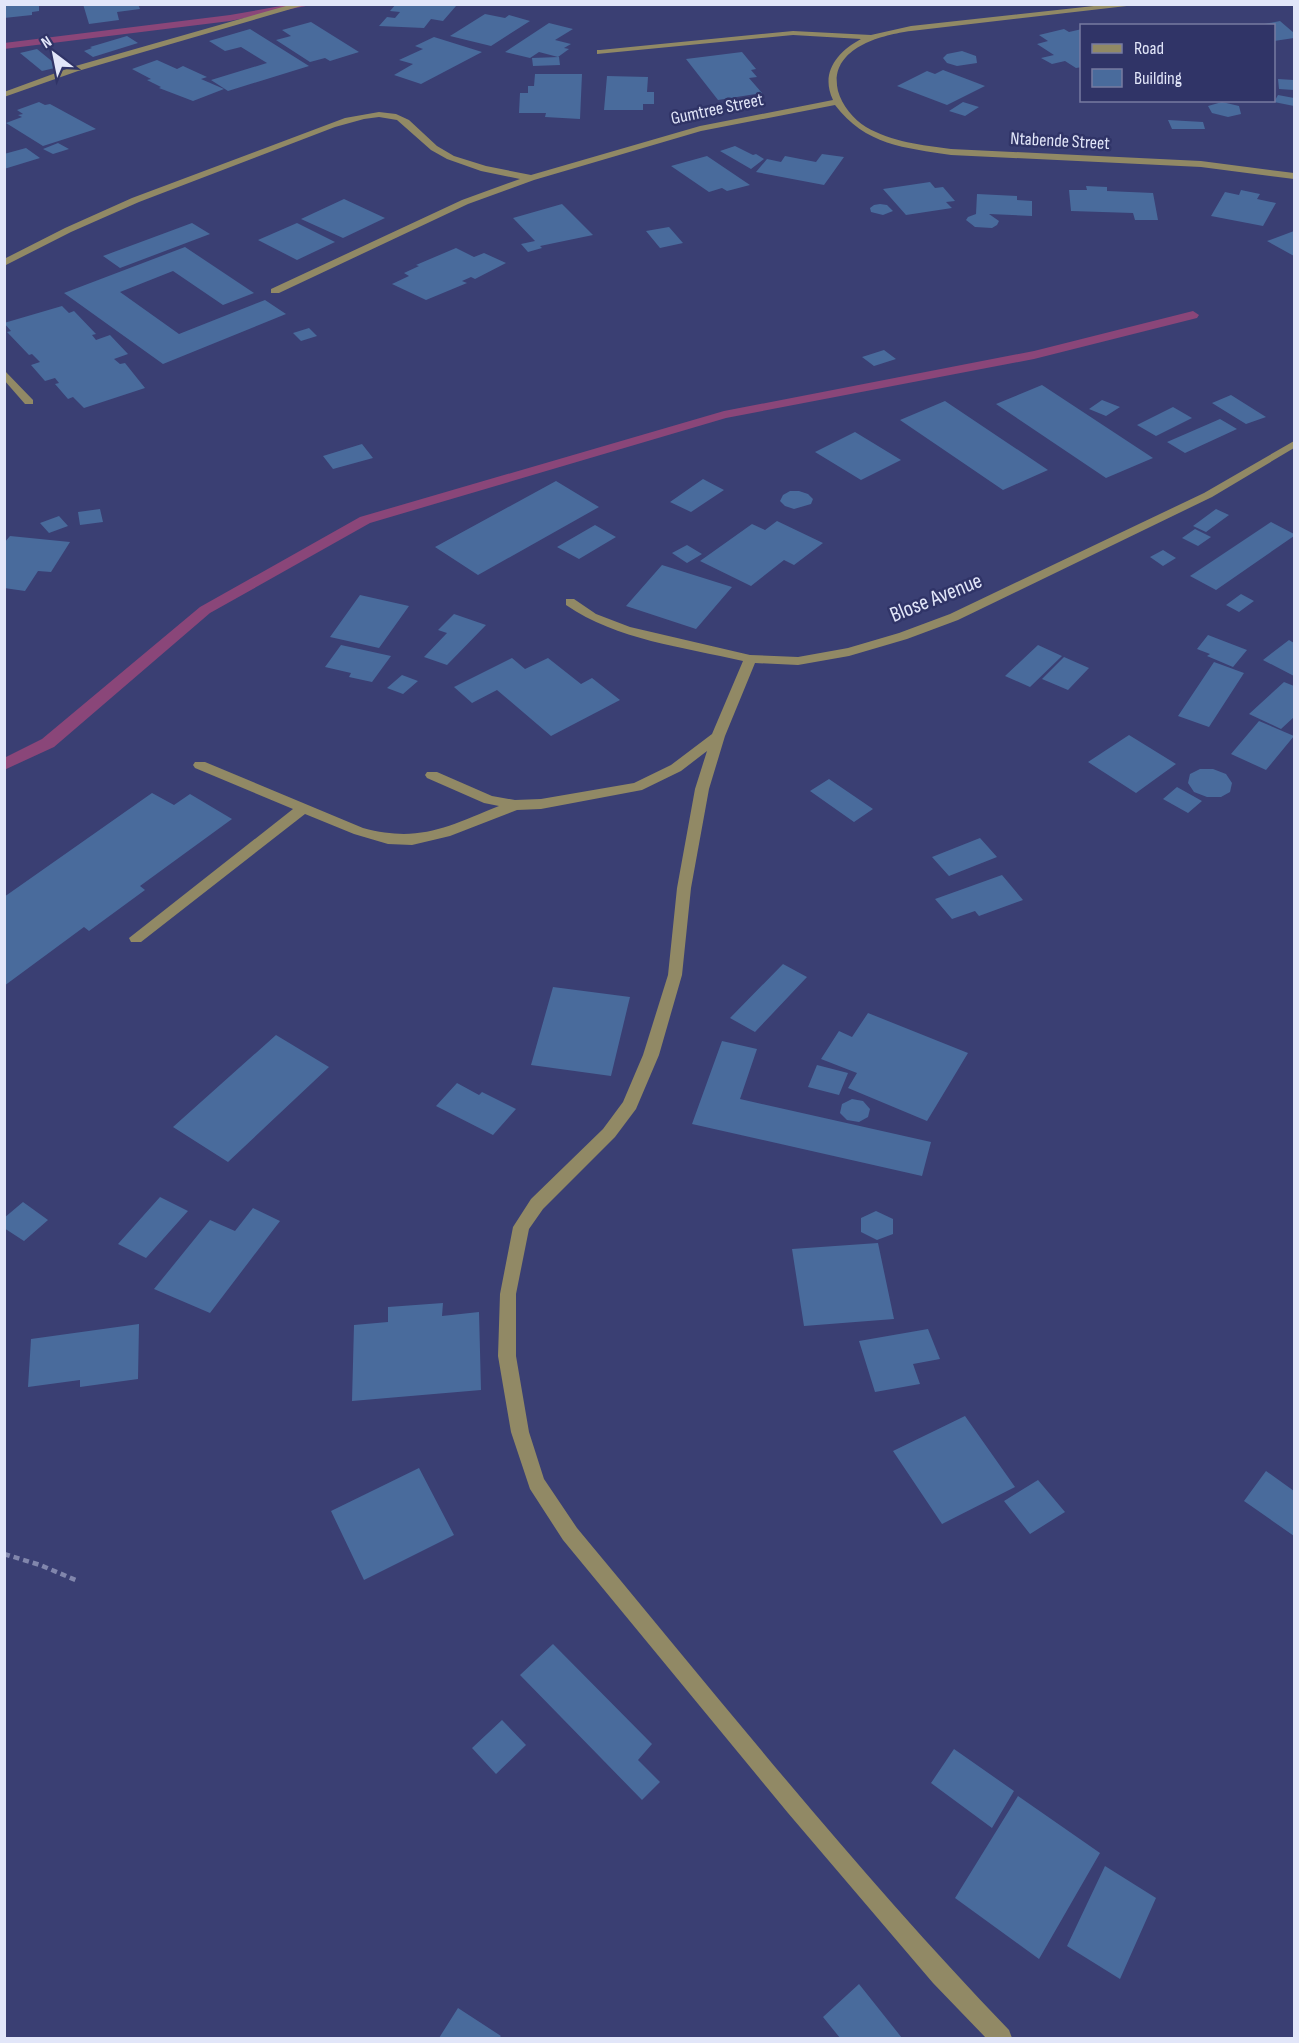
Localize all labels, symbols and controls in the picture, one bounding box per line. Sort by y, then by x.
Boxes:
north arrow [24,24,84,84]
legend [1080,24,1275,102]
text: N [38,32,56,53]
text: Road [1134,38,1164,59]
text: Building [1134,68,1182,89]
street label: Gumtree Street [669,89,766,129]
street label: Ntabende Street [1010,128,1111,154]
street label: Blose Avenue [886,567,986,629]

